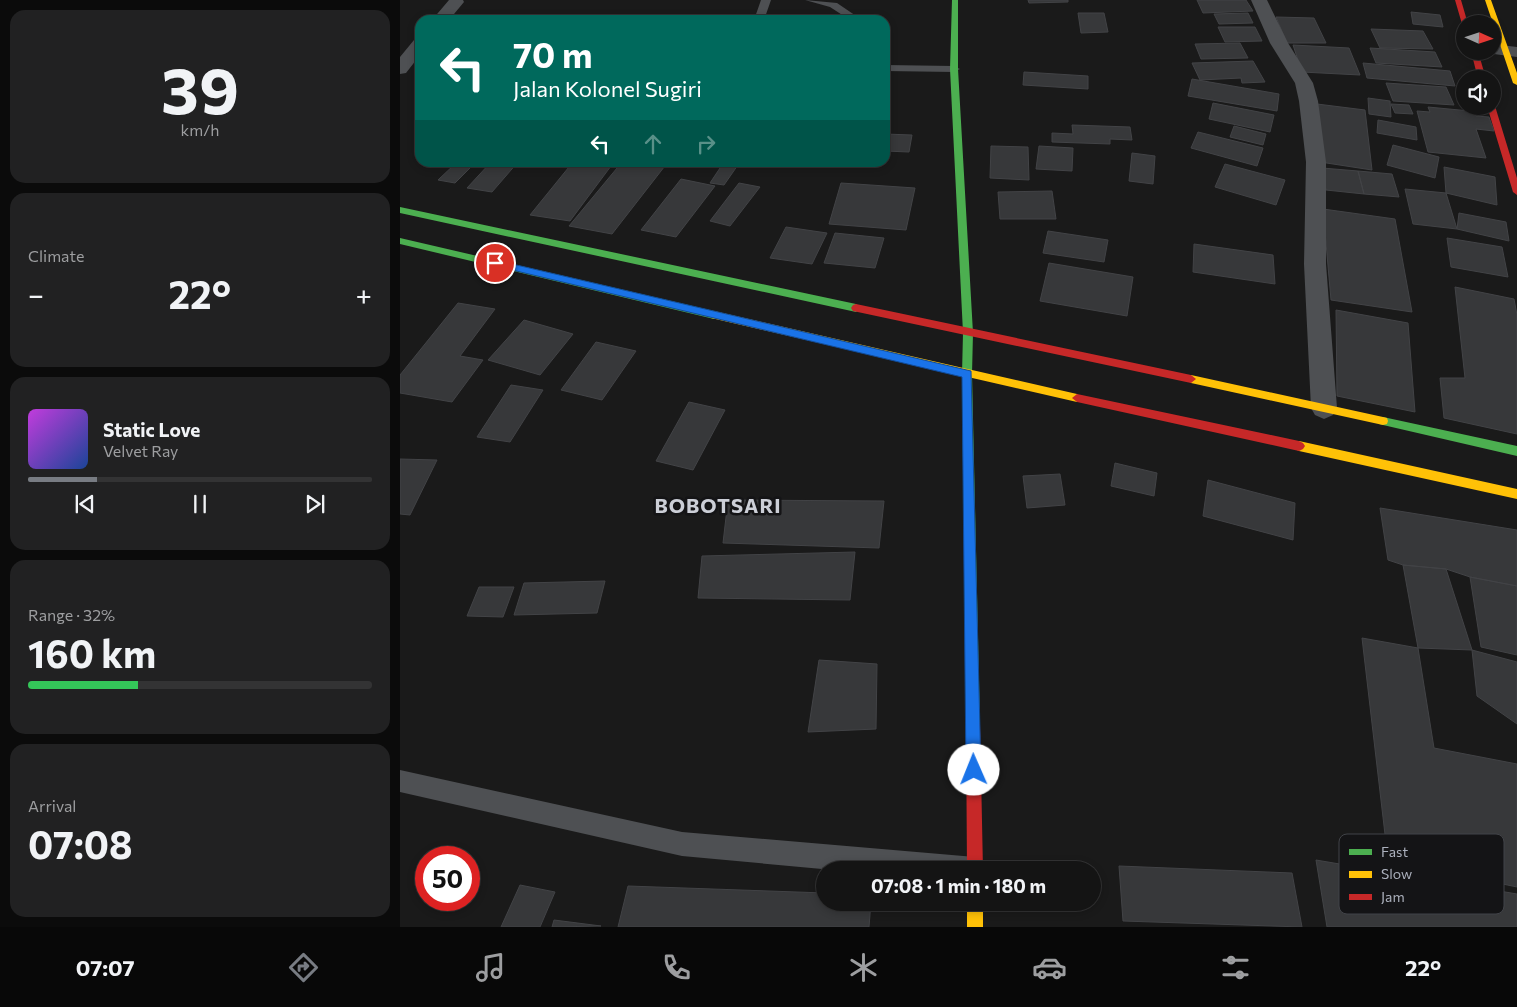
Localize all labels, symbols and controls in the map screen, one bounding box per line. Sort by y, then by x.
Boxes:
north arrow [1456,15,1501,60]
map controls [1456,15,1501,115]
text: 70 m [513,32,593,75]
icon: left [430,35,495,100]
text: 39 [161,48,239,127]
button: sound [1456,70,1501,115]
text: Jalan Kolonel Sugiri [513,75,702,102]
text: km/h [181,120,219,139]
icon: left [586,130,614,158]
icon: ahead [639,130,667,158]
icon: right [692,130,720,158]
pin [474,242,516,284]
text: Climate [28,246,84,265]
icon: arrive [481,249,509,277]
text: 22° [168,270,231,317]
text: − [28,277,44,311]
text: + [356,277,372,311]
text: Static Love [103,418,200,441]
text: Velvet Ray [103,441,178,460]
icon: previous [71,490,99,518]
icon: pause [186,490,214,518]
icon: next [301,490,329,518]
district label: BOBOTSARI [654,493,782,517]
text: Range · 32% [28,605,115,624]
text: 160 km [28,629,156,676]
position arrow [947,743,999,795]
text: Arrival [28,796,76,815]
text: 07:08 [28,820,133,867]
legend [1339,834,1504,914]
text: Fast [1381,843,1408,860]
speed limit sign: 50 [415,846,480,911]
text: Slow [1381,865,1412,882]
text: 07:08 · 1 min · 180 m [871,874,1046,897]
text: Jam [1381,888,1405,905]
icon: directions [286,950,321,985]
icon: music [473,950,508,985]
icon: phone [659,950,694,985]
icon: climate [846,950,881,985]
icon: car [1032,950,1067,985]
icon: filters [1218,950,1253,985]
text: 07:07 [76,954,135,981]
text: 22° [1405,954,1441,981]

